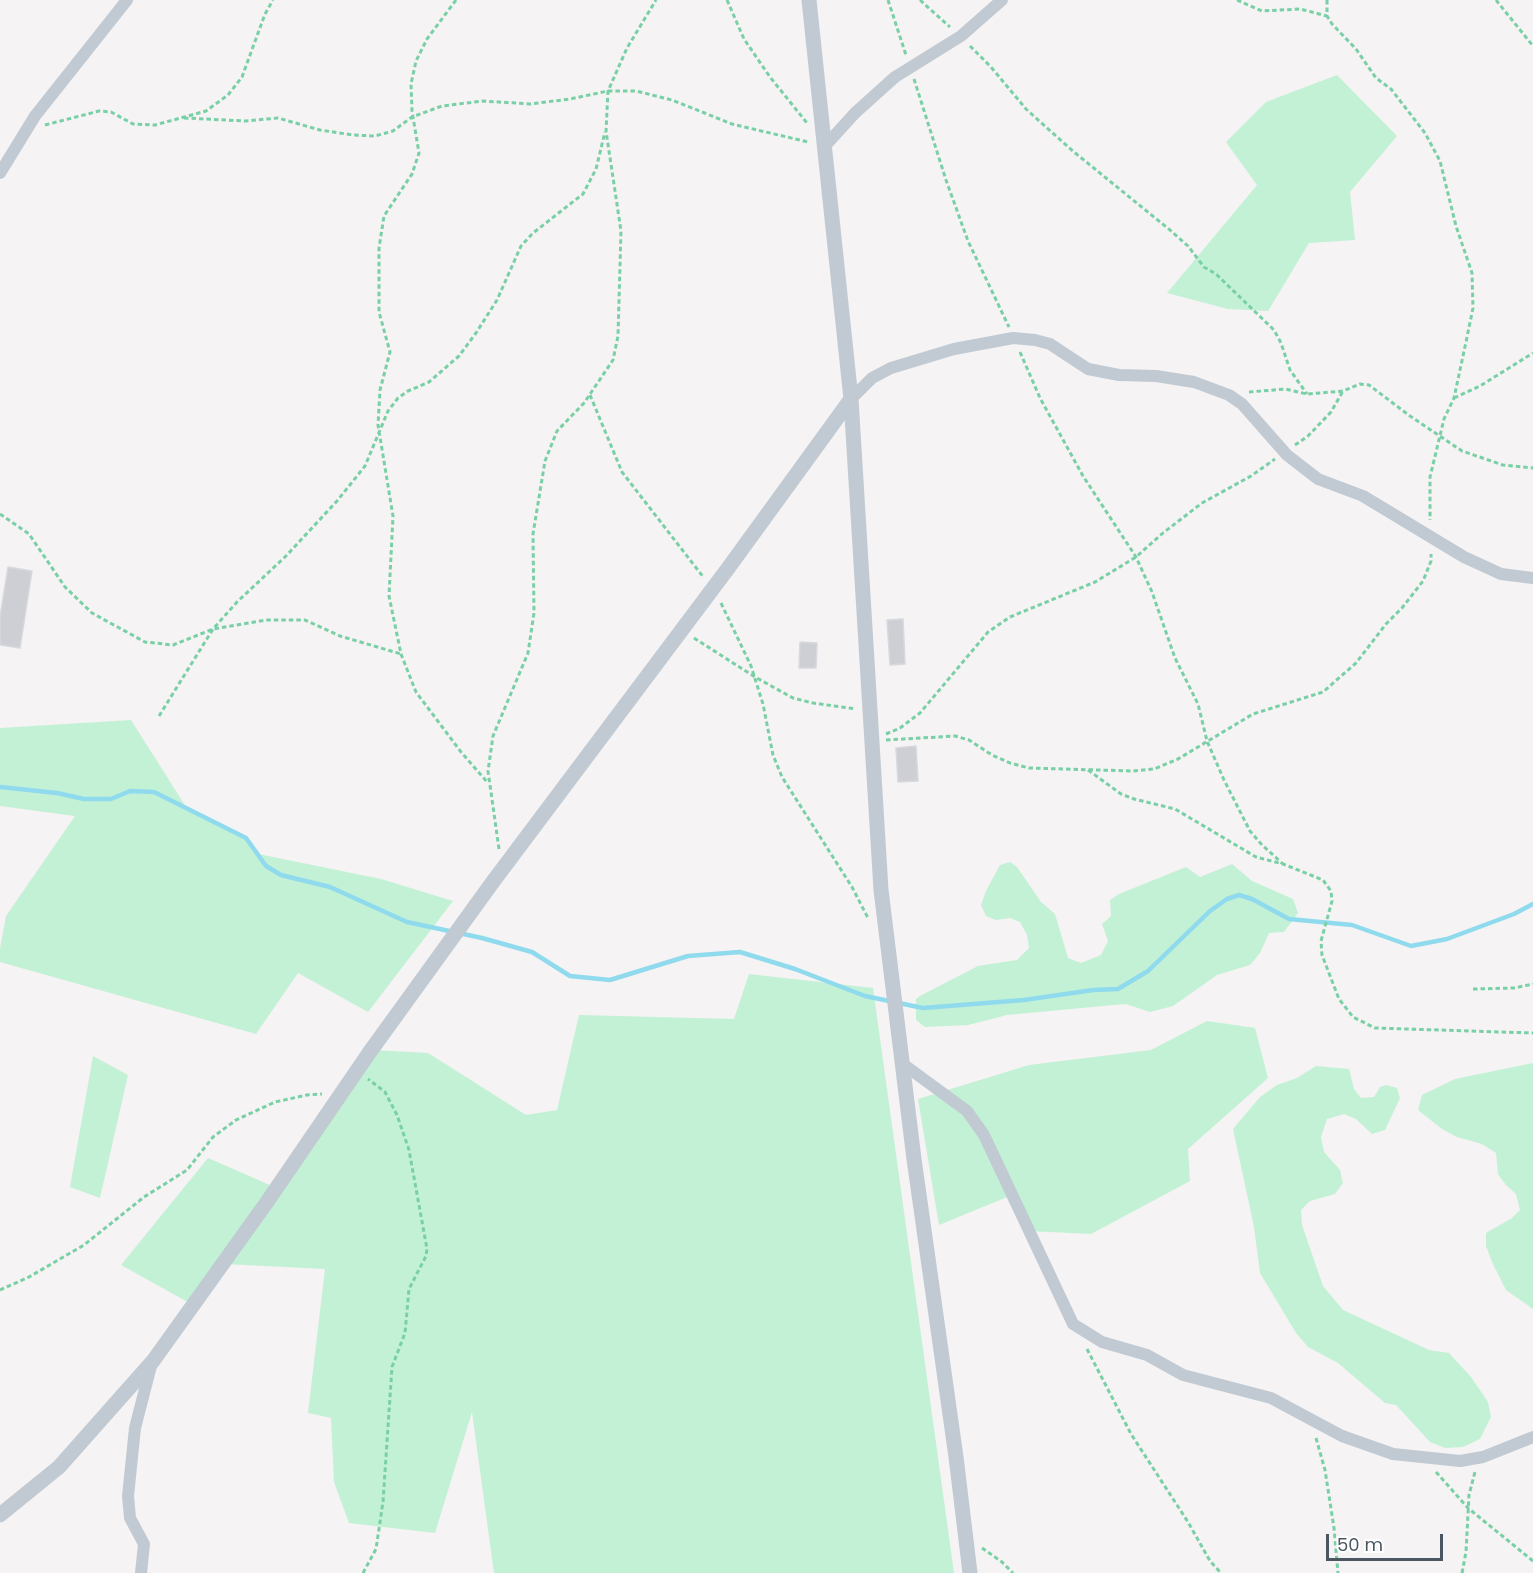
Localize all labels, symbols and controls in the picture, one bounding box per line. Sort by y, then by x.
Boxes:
scale bar [1329,1522,1446,1560]
text: 50 m [1337,1532,1383,1557]

